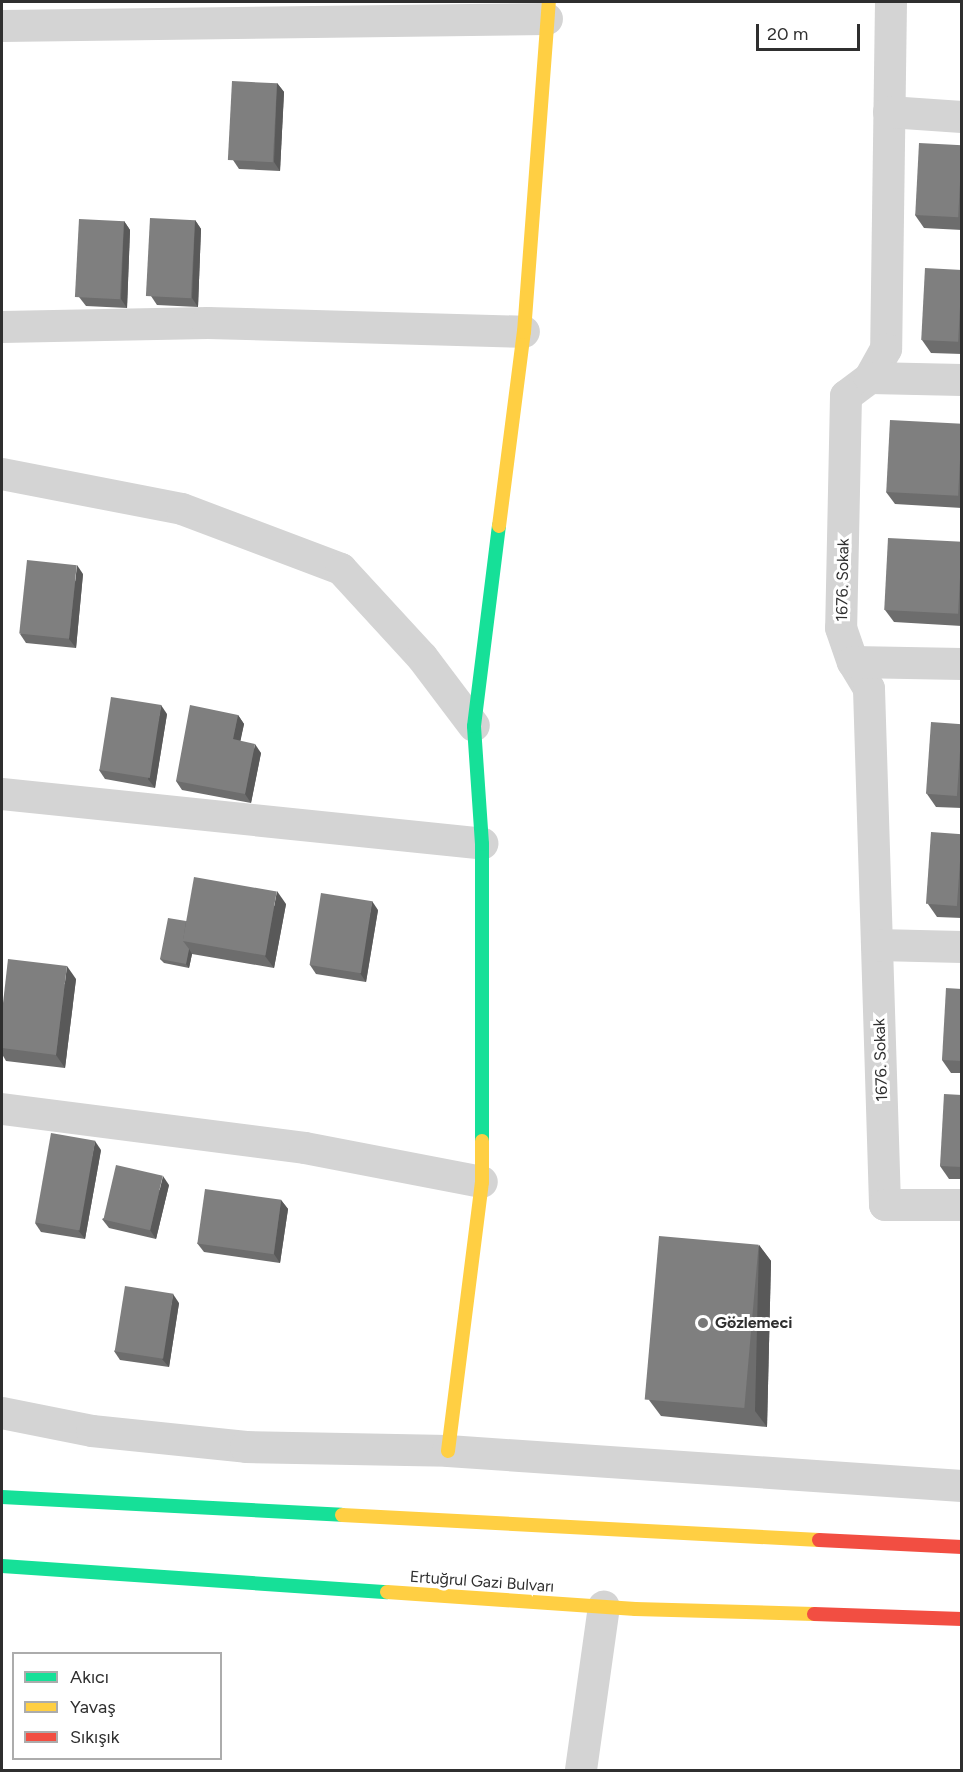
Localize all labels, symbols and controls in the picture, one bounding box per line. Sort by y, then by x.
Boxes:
scale bar [759,12,862,50]
text: 20 m [767,23,808,45]
street label: 1676. Sokak [833,538,853,622]
street label: 1676. Sokak [870,1018,892,1102]
place label: Gözlemeci [715,1313,792,1333]
marker: Gözlemeci [696,1316,710,1330]
street label: Ertuğrul Gazi Bulvarı [409,1567,555,1597]
legend [12,1652,222,1760]
text: Akıcı [70,1666,109,1688]
text: Yavaş [70,1696,116,1718]
text: Sıkışık [70,1726,120,1748]

